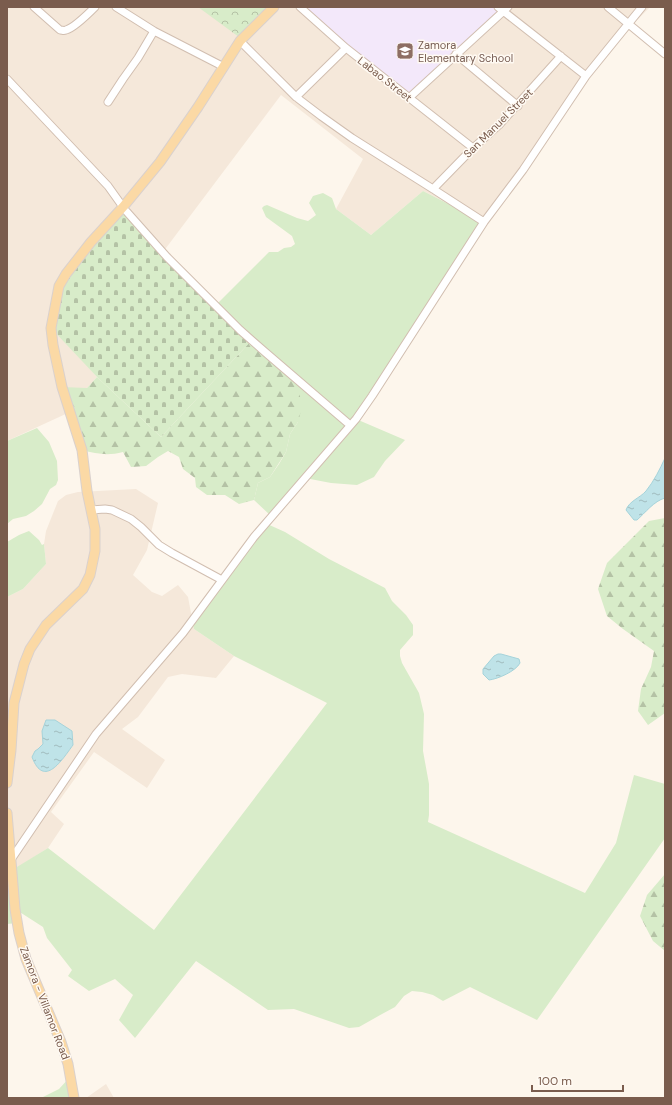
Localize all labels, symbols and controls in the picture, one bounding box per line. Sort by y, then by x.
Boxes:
place label: Zamora Elementary School [418,38,513,65]
school or university icon: Zamora Elementary School [395,41,415,61]
street label: Labao Street [355,53,415,105]
street label: San Manuel Street [460,85,536,161]
street label: Zamora - Villamor Road [17,945,73,1062]
scale bar [532,1067,623,1093]
text: 100 m [538,1073,572,1089]

